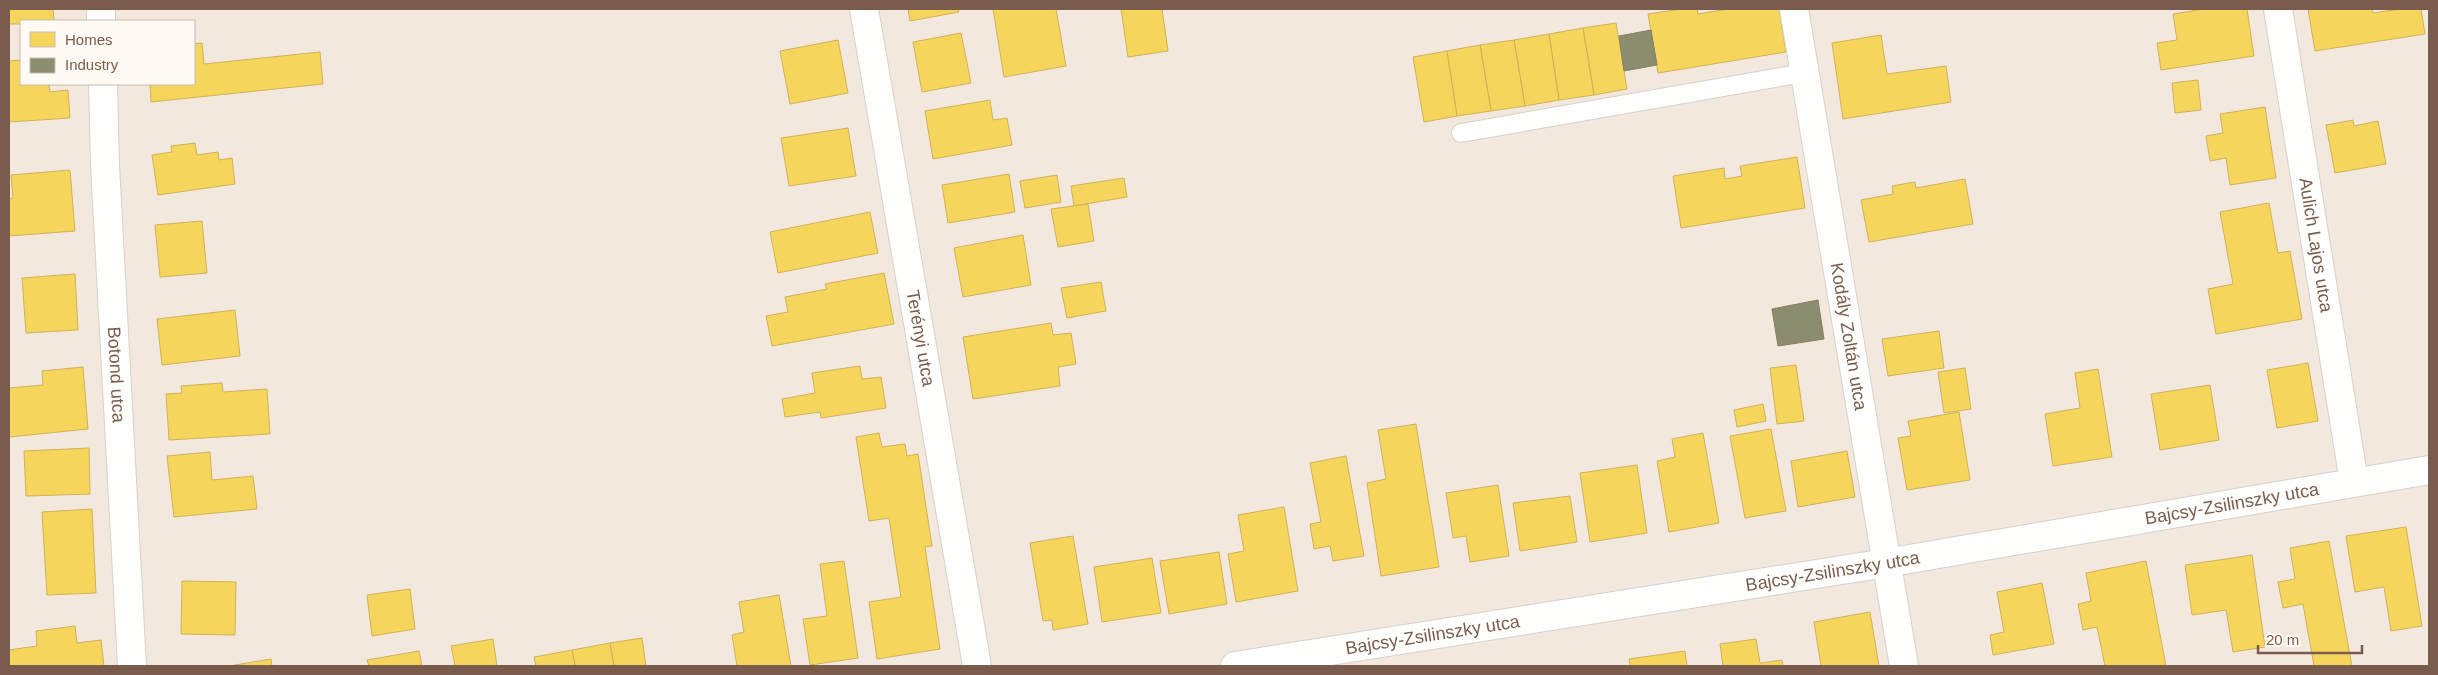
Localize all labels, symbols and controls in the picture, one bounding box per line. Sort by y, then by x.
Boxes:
legend [20,20,195,85]
text: Homes [65,31,113,48]
text: Industry [65,56,119,73]
street label: Aulich Lajos utca [2295,176,2337,315]
street label: Kodály Zoltán utca [1827,261,1871,413]
street label: Terényi utca [903,289,939,389]
street label: Botond utca [104,326,129,424]
street label: Bajcsy-Zsilinszky utca [2143,479,2321,528]
street label: Bajcsy-Zsilinszky utca [1744,547,1922,595]
street label: Bajcsy-Zsilinszky utca [1344,611,1522,658]
scale bar [2258,622,2362,654]
text: 20 m [2266,631,2299,648]

